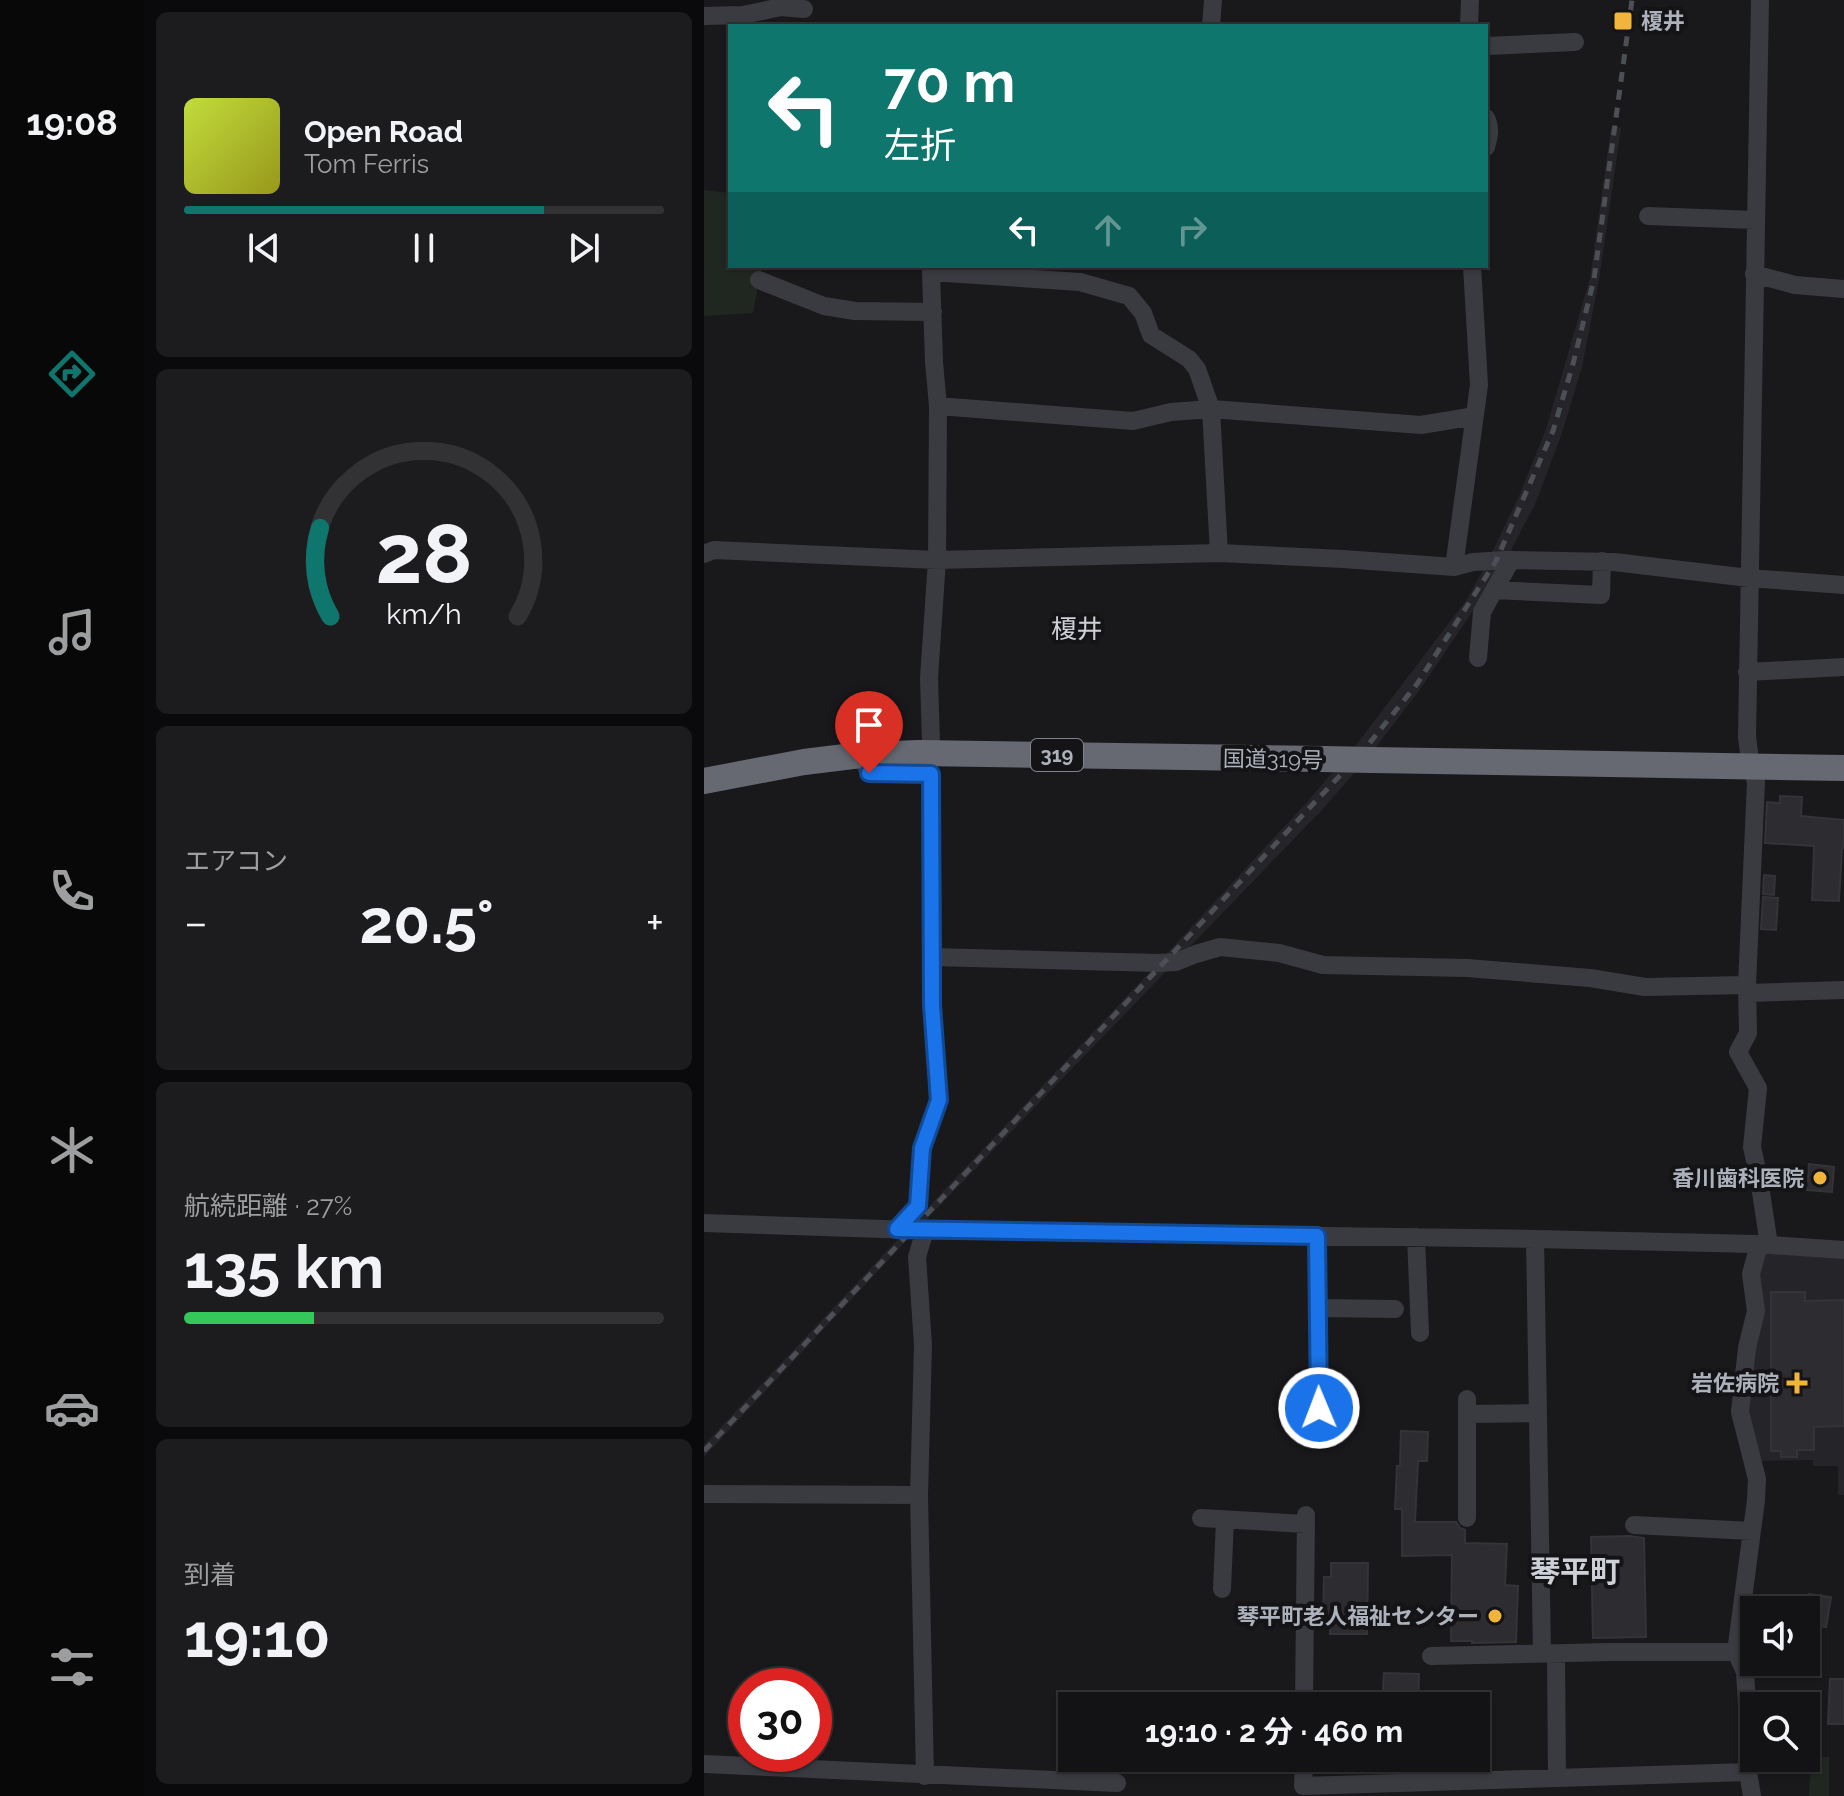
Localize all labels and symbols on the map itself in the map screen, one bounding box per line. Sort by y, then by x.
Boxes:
place label: 榎井 [1641,8,1685,34]
marker: 榎井 [1612,10,1634,32]
district label: 榎井 [1051,614,1103,644]
pin [835,691,903,773]
road number: 319 [1031,739,1083,771]
street label: 国道319号 [1223,745,1323,773]
place label: 香川歯科医院 [1672,1165,1804,1191]
marker: 香川歯科医院 [1811,1169,1829,1187]
position arrow [1277,1366,1361,1450]
place label: 岩佐病院 [1691,1370,1779,1396]
marker: 岩佐病院 [1786,1372,1808,1394]
district label: 琴平町 [1530,1554,1620,1589]
place label: 琴平町老人福祉センター [1237,1603,1479,1629]
marker: 琴平町老人福祉センター [1486,1607,1504,1625]
speed limit sign: 30 [728,1668,832,1772]

